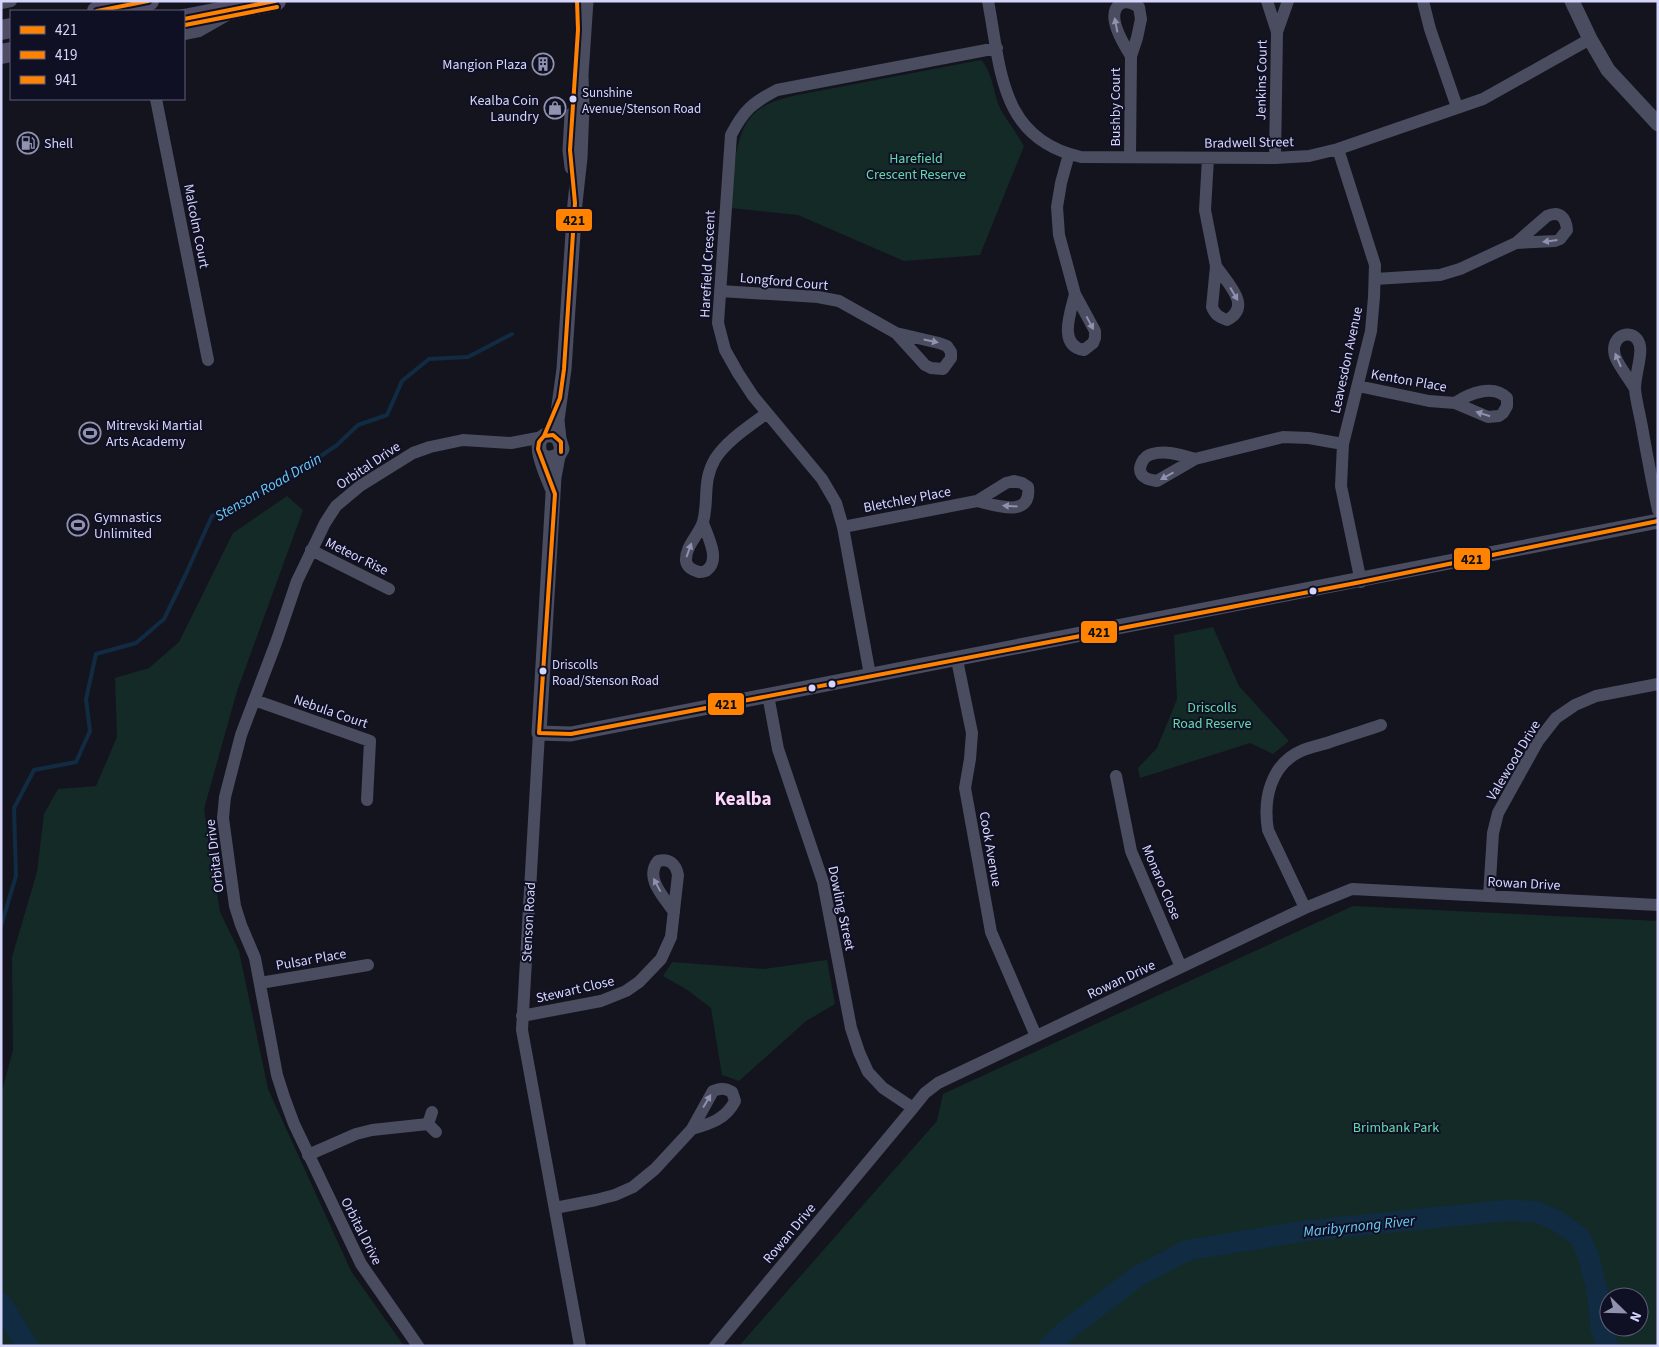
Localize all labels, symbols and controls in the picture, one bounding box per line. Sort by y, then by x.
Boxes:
legend [10,10,185,100]
one-way arrow [1112,16,1120,32]
text: 421 [55,20,77,41]
street label: Jenkins Court [1251,39,1273,121]
text: 419 [55,45,77,66]
building icon: Mangion Plaza [531,52,555,76]
place label: Mangion Plaza [442,55,527,75]
street label: Bushby Court [1106,67,1126,147]
text: 941 [55,70,77,91]
place label: Sunshine Avenue/Stenson Road [582,84,701,118]
place label: Kealba Coin Laundry [470,91,539,127]
marker: Sunshine Avenue/Stenson Road [568,94,578,104]
shop icon: Kealba Coin Laundry [543,96,567,120]
fuel station icon: Shell [16,131,40,155]
street label: Bradwell Street [1204,132,1294,154]
place label: Shell [44,134,74,154]
park label: Harefield Crescent Reserve [866,149,966,185]
street label: Malcolm Court [178,182,214,270]
line badge: 421 [555,208,593,232]
street label: Harefield Crescent [695,210,721,318]
text: 421 [563,211,585,231]
one-way arrow [1542,237,1558,245]
street label: Longford Court [739,268,829,296]
one-way arrow [1229,287,1238,300]
street label: Leavesdon Avenue [1326,305,1368,415]
one-way arrow [1086,316,1094,330]
one-way arrow [923,337,938,345]
one-way arrow [1614,353,1622,367]
street label: Kenton Place [1369,364,1448,398]
one-way arrow [1475,410,1490,418]
place label: Mitrevski Martial Arts Academy [106,416,203,452]
sports icon: Mitrevski Martial Arts Academy [78,421,102,445]
street label: Orbital Drive [332,437,405,495]
water label: Stenson Road Drain [211,448,326,527]
one-way arrow [1159,472,1174,480]
street label: Bletchley Place [862,482,953,518]
one-way arrow [1002,502,1018,510]
place label: Gymnastics Unlimited [94,508,162,544]
sports icon: Gymnastics Unlimited [66,513,90,537]
street label: Meteor Rise [322,533,392,581]
one-way arrow [685,542,693,557]
line badge: 421 [1453,547,1491,571]
text: 421 [1461,550,1483,570]
unlabelled marker [1308,586,1318,596]
line badge: 421 [1080,620,1118,644]
text: 421 [1088,623,1110,643]
place label: Driscolls Road/Stenson Road [552,656,659,690]
marker: Driscolls Road/Stenson Road [538,666,548,676]
unlabelled marker [827,679,837,689]
unlabelled marker [807,683,817,693]
street label: Nebula Court [291,690,371,734]
line badge: 421 [707,692,745,716]
text: 421 [715,695,737,715]
park label: Driscolls Road Reserve [1172,698,1252,734]
street label: Valewood Drive [1482,716,1546,805]
district label: Kealba [714,786,772,813]
street label: Cook Avenue [974,810,1006,888]
street label: Orbital Drive [201,818,229,894]
street label: Monaro Close [1136,842,1186,923]
street label: Dowling Street [822,864,860,953]
street label: Rowan Drive [1487,872,1561,896]
one-way arrow [653,877,661,892]
street label: Stenson Road [517,881,541,963]
street label: Pulsar Place [274,944,348,976]
street label: Rowan Drive [1084,955,1159,1004]
street label: Stewart Close [534,971,617,1009]
one-way arrow [703,1095,712,1108]
park label: Brimbank Park [1353,1118,1439,1138]
street label: Orbital Drive [336,1194,387,1269]
street label: Rowan Drive [759,1199,821,1268]
water label: Maribyrnong River [1302,1210,1417,1243]
north arrow [1599,1287,1649,1337]
text: N [1624,1308,1646,1325]

